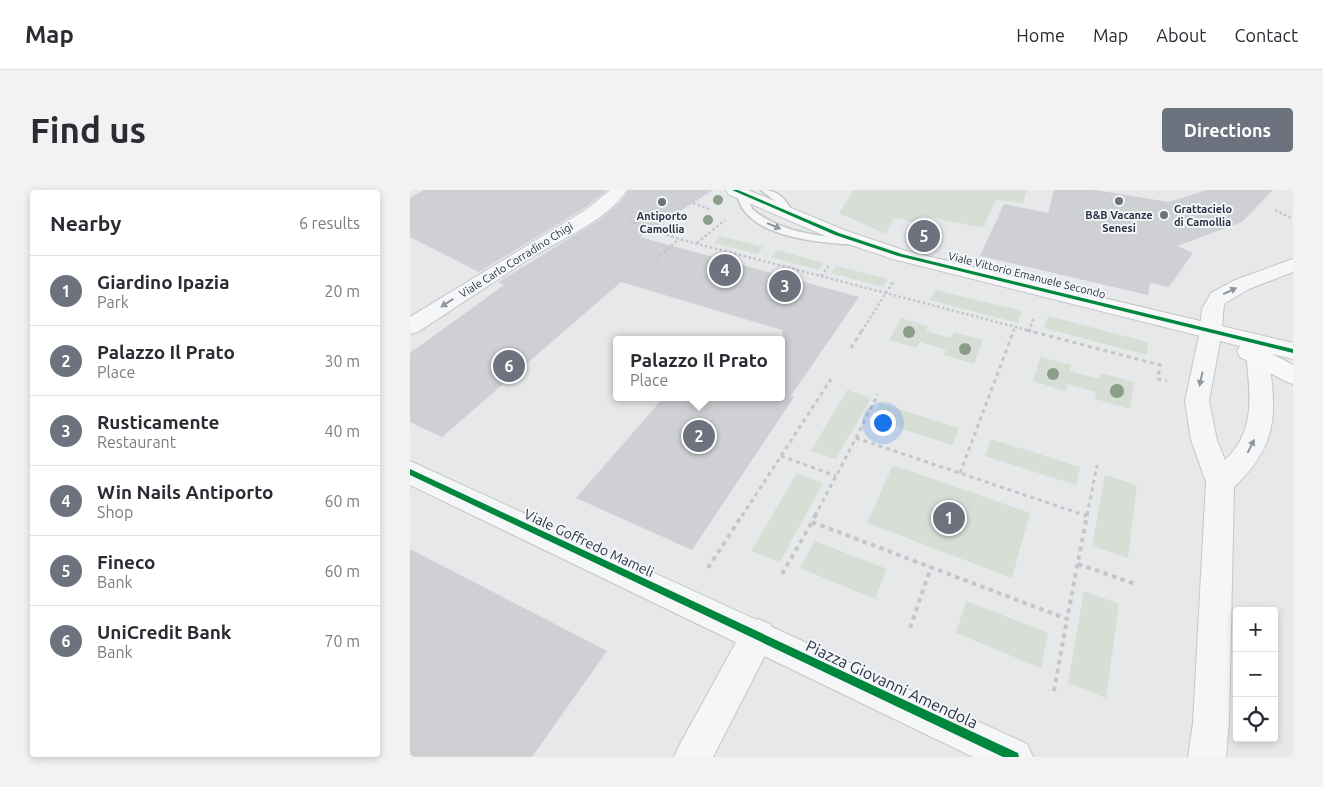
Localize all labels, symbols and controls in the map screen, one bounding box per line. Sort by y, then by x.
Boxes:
text: Map [25,21,74,48]
text: Home [1016,25,1065,45]
text: Map [1093,25,1128,45]
text: About [1156,25,1206,45]
text: Contact [1234,25,1298,45]
button: Directions [1162,108,1293,152]
text: Find us [30,110,146,150]
marker: B&B Vacanze Senesi [1113,195,1125,207]
marker: Antiporto Camollia [656,196,668,208]
place label: Grattacielo di Camollia [1174,203,1232,228]
place label: B&B Vacanze Senesi [1085,209,1153,234]
marker: Grattacielo di Camollia [1158,209,1170,221]
place label: Antiporto Camollia [637,210,688,235]
text: Nearby [50,211,121,235]
text: 6 results [299,214,360,232]
pin: 5 [908,217,940,255]
street label: Viale Carlo Corradino Chigi [457,220,575,300]
one-way arrow [767,222,781,230]
street label: Viale Vittorio Emanuele Secondo [947,250,1107,300]
pin: 4 [709,251,741,289]
pin: 3 [769,267,801,305]
text: Giardino Ipazia [97,271,229,293]
text: 1 [61,282,71,300]
text: 20 m [324,282,360,300]
one-way arrow [1223,287,1237,295]
text: Park [97,293,129,311]
one-way arrow [441,298,454,307]
popup [613,336,785,401]
text: Palazzo Il Prato [97,341,235,363]
pin: 6 [493,347,525,385]
text: Palazzo Il Prato [630,349,768,371]
text: 2 [61,352,71,370]
text: 30 m [324,352,360,370]
text: Place [97,363,135,381]
text: Place [630,371,668,389]
one-way arrow [1197,371,1205,387]
your location [870,410,896,436]
text: Rusticamente [97,411,219,433]
pin: 2 [683,417,715,455]
text: 3 [61,422,71,440]
text: 40 m [324,422,360,440]
text: Restaurant [97,433,176,451]
one-way arrow [1248,439,1256,453]
text: Win Nails Antiporto [97,481,273,503]
text: 4 [61,492,71,510]
text: 60 m [324,492,360,510]
pin: 1 [933,499,965,537]
text: Shop [97,503,133,521]
street label: Viale Goffredo Mameli [521,506,657,580]
text: Fineco [97,551,155,573]
text: 5 [61,562,71,580]
text: 60 m [324,562,360,580]
text: Bank [97,573,133,591]
map controls [1233,607,1278,742]
button: + [1233,607,1278,652]
text: UniCredit Bank [97,621,232,643]
text: 6 [61,632,71,650]
text: 70 m [324,632,360,650]
street label: Piazza Giovanni Amendola [803,636,981,732]
text: Bank [97,643,133,661]
button: − [1233,652,1278,697]
button: locate [1233,697,1278,742]

